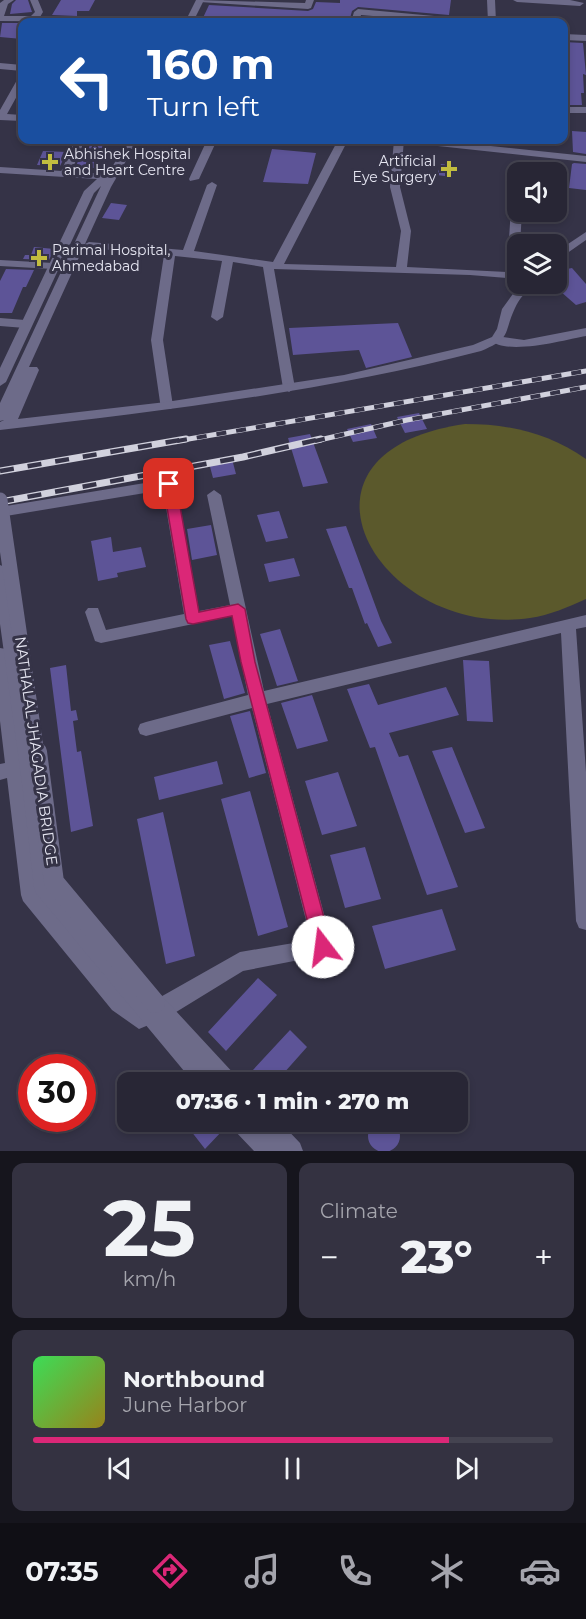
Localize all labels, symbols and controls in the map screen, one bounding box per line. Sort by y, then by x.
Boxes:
text: 160 m [147,38,275,90]
icon: left [48,42,126,120]
text: Turn left [147,90,260,123]
place label: Abhishek Hospital and Heart Centre [64,145,191,179]
place label: Artificial Eye Surgery [353,152,436,186]
marker: Abhishek Hospital and Heart Centre [41,153,59,171]
marker: Artificial Eye Surgery [440,160,458,178]
map controls [507,162,567,294]
button: sound [507,162,567,222]
button: layers [507,234,567,294]
place label: Parimal Hospital, Ahmedabad [52,241,170,275]
marker: Parimal Hospital, Ahmedabad [30,249,48,267]
pin [143,458,194,509]
icon: arrive [152,467,185,500]
street label: NATHALAL JHAGADIA BRIDGE [11,635,62,867]
position arrow [291,915,355,979]
speed limit sign: 30 [18,1054,96,1132]
text: 07:36 · 1 min · 270 m [176,1088,409,1115]
text: 25 [103,1180,196,1276]
text: Climate [320,1199,398,1223]
text: 23° [400,1229,473,1284]
text: − [320,1237,339,1277]
text: + [534,1237,553,1277]
text: km/h [123,1267,176,1291]
text: Northbound [123,1366,265,1393]
text: June Harbor [123,1393,247,1417]
icon: previous [103,1452,136,1485]
icon: pause [276,1452,309,1485]
icon: next [450,1452,483,1485]
icon: directions [149,1550,191,1592]
icon: music [241,1550,283,1592]
icon: phone [334,1550,376,1592]
icon: climate [426,1550,468,1592]
icon: car [519,1550,561,1592]
text: 07:35 [25,1555,99,1588]

